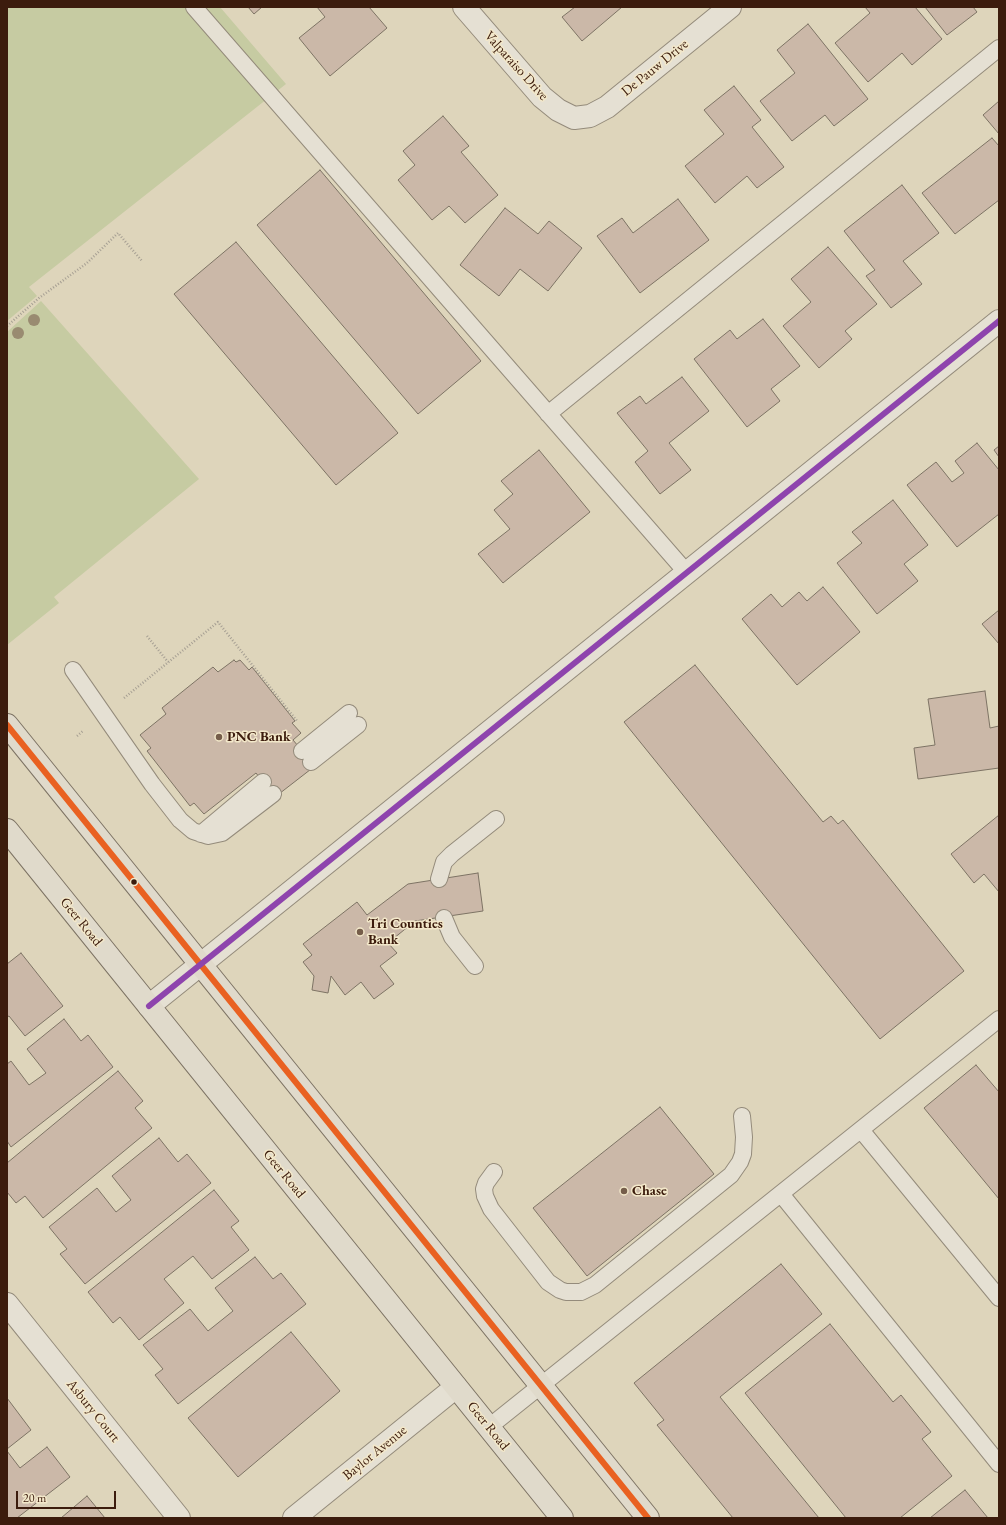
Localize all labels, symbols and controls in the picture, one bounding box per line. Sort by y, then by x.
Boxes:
street label: Valparaiso Drive [481,28,551,104]
street label: De Pauw Drive [618,36,692,100]
place label: PNC Bank [227,729,291,745]
marker: PNC Bank [214,732,224,742]
unlabelled marker [129,877,139,887]
street label: Geer Road [56,894,106,950]
place label: Tri Counties Bank [368,916,443,948]
marker: Tri Counties Bank [355,927,365,937]
street label: Geer Road [259,1146,309,1202]
place label: Chase [632,1183,667,1199]
marker: Chase [619,1186,629,1196]
street label: Asbury Court [63,1376,123,1446]
street label: Geer Road [463,1398,513,1454]
street label: Baylor Avenue [340,1422,410,1484]
scale bar [18,1483,118,1509]
text: 20 m [23,1490,46,1506]

